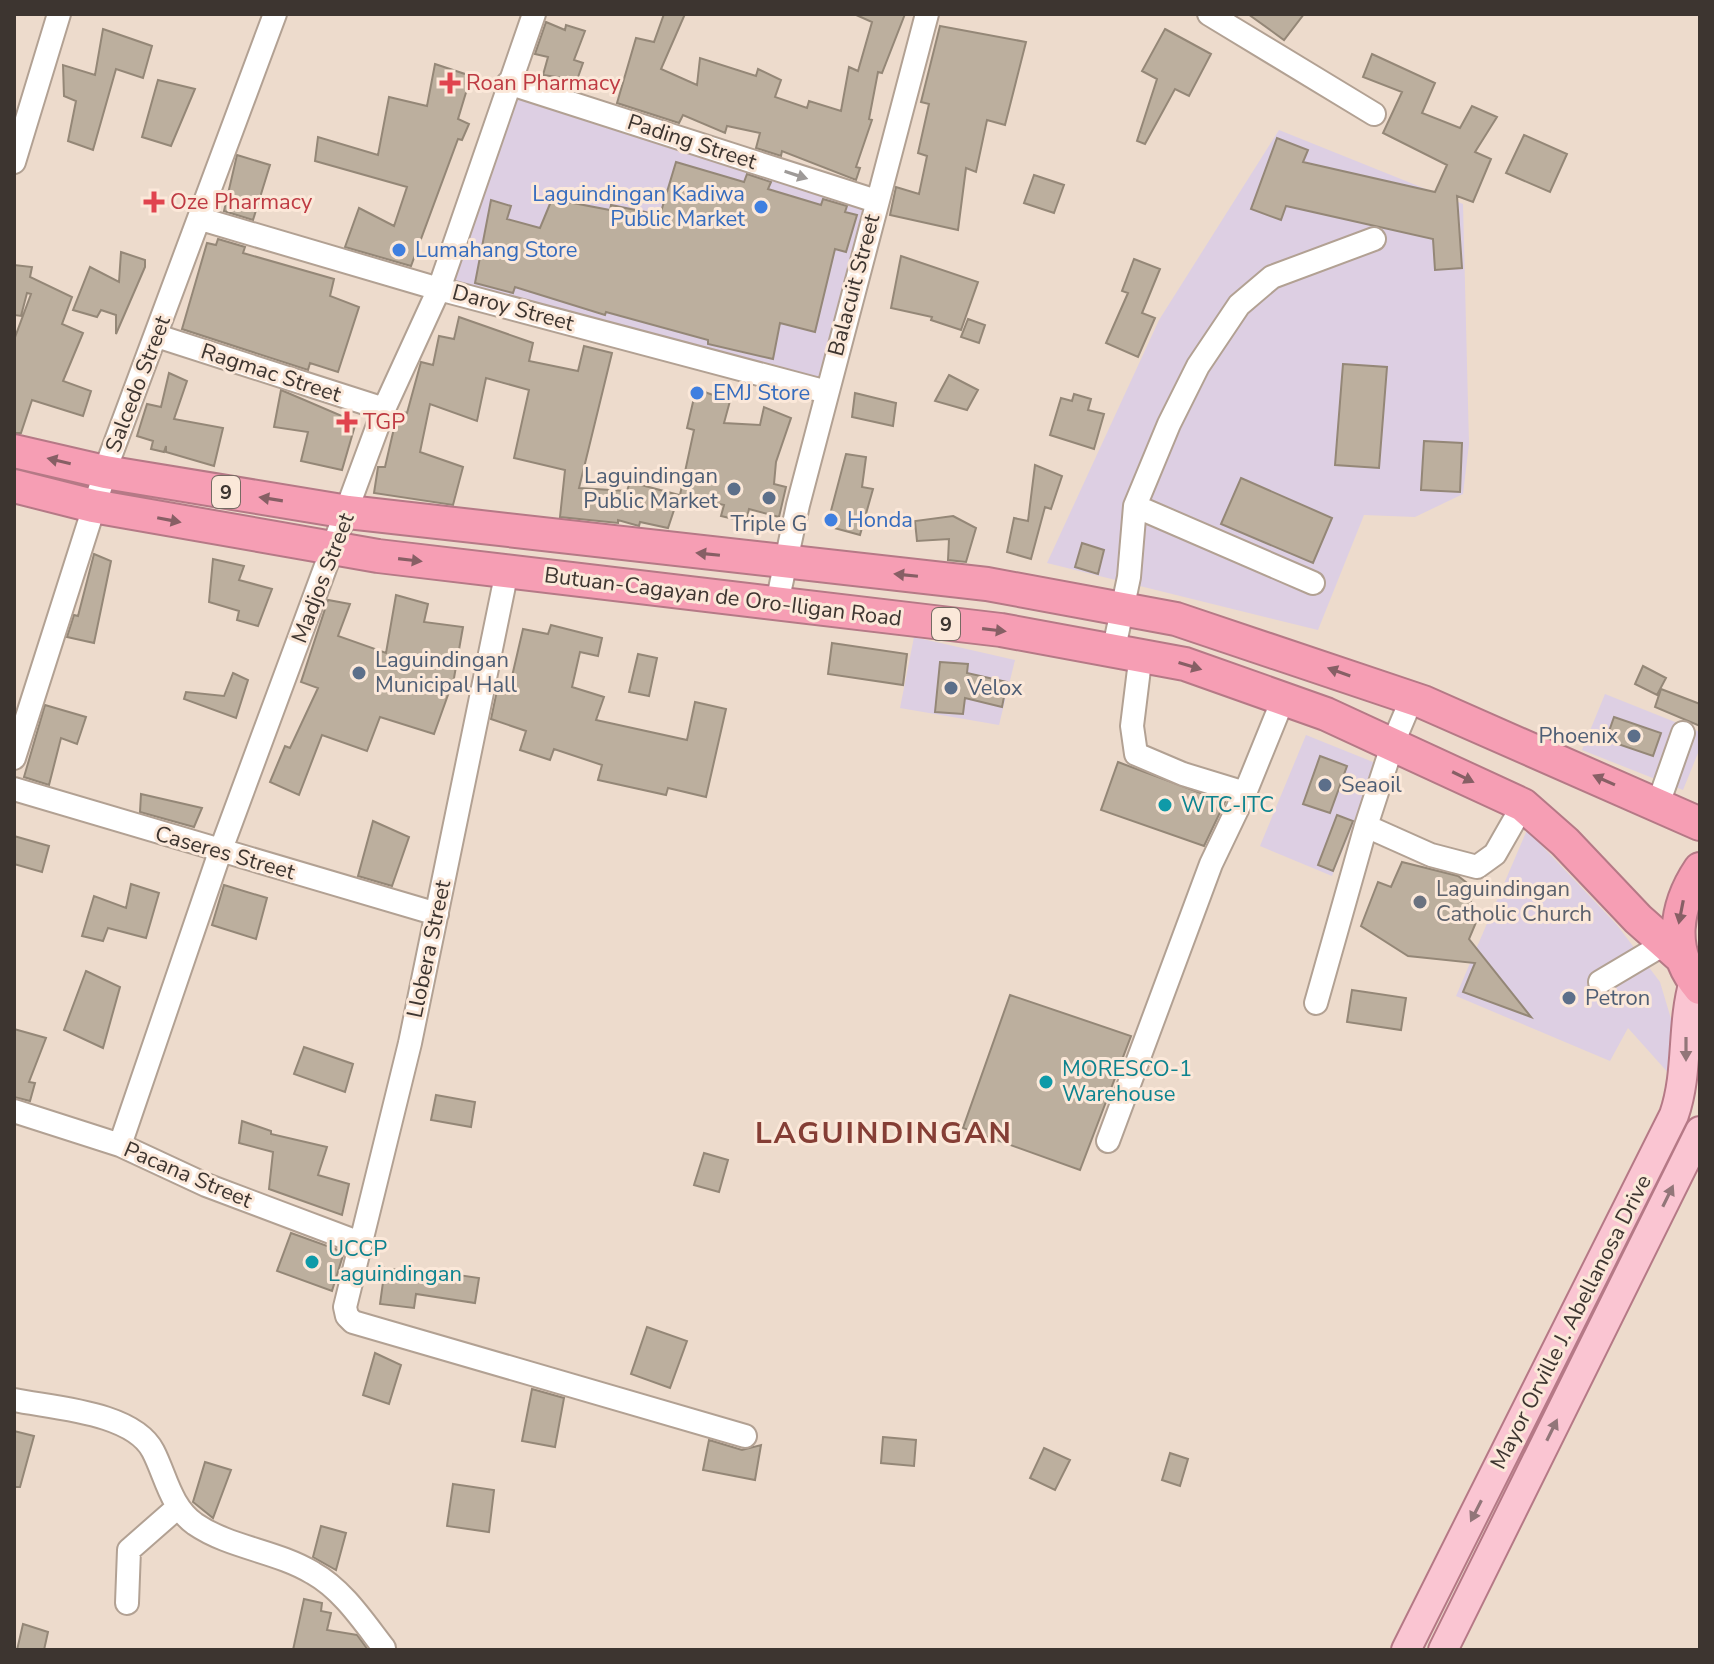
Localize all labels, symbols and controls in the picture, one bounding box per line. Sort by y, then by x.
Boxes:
place label: Roan Pharmacy [466,68,621,98]
marker: Roan Pharmacy [441,74,459,92]
street label: Pading Street [624,107,761,177]
one-way arrow [784,169,808,182]
place label: Laguindingan Kadiwa Public Market [532,179,745,234]
place label: Oze Pharmacy [170,187,313,217]
marker: Oze Pharmacy [145,193,163,211]
marker: Laguindingan Kadiwa Public Market [752,198,770,216]
street label: Balacuit Street [821,210,887,359]
place label: Lumahang Store [415,235,578,265]
marker: Lumahang Store [390,241,408,259]
street label: Daroy Street [449,277,577,339]
street label: Salcedo Street [98,311,178,457]
street label: Ragmac Street [197,336,345,410]
place label: EMJ Store [713,378,810,408]
marker: EMJ Store [688,384,706,402]
place label: TGP [363,407,405,437]
marker: TGP [338,413,356,431]
one-way arrow [47,454,72,467]
place label: Laguindingan Public Market [583,461,718,516]
road number: 9 [212,476,240,508]
marker: Laguindingan Public Market [725,480,743,498]
marker: Triple G [760,489,778,507]
one-way arrow [258,493,283,505]
place label: Honda [847,505,913,535]
street label: Madjos Street [284,508,362,647]
place label: Triple G [730,509,808,539]
marker: Honda [822,511,840,529]
one-way arrow [157,515,182,527]
one-way arrow [695,548,720,561]
one-way arrow [398,554,423,567]
street label: Butuan-Cagayan de Oro-Iligan Road [543,560,903,634]
one-way arrow [893,569,918,582]
road number: 9 [932,608,960,640]
one-way arrow [981,623,1006,636]
place label: Laguindingan Municipal Hall [375,645,518,700]
one-way arrow [1178,660,1202,673]
marker: Laguindingan Municipal Hall [350,664,368,682]
one-way arrow [1326,666,1350,678]
place label: Velox [966,673,1023,703]
marker: Velox [942,679,960,697]
place label: Phoenix [1538,721,1618,751]
marker: Phoenix [1625,727,1643,745]
place label: Seaoil [1341,770,1402,800]
one-way arrow [1452,770,1475,784]
one-way arrow [1592,773,1615,786]
marker: Seaoil [1316,776,1334,794]
place label: WTC-ITC [1181,790,1274,820]
marker: WTC-ITC [1156,796,1174,814]
street label: Caseres Street [152,819,299,887]
place label: Laguindingan Catholic Church [1436,874,1592,929]
street label: Llobera Street [400,877,458,1021]
marker: Laguindingan Catholic Church [1411,893,1429,911]
one-way arrow [1674,899,1686,924]
place label: Petron [1585,983,1650,1013]
marker: Petron [1560,989,1578,1007]
one-way arrow [1680,1037,1692,1062]
place label: MORESCO-1 Warehouse [1062,1054,1192,1109]
marker: MORESCO-1 Warehouse [1037,1073,1055,1091]
district label: LAGUINDINGAN [755,1113,1013,1154]
street label: Pacana Street [119,1134,257,1216]
street label: Mayor Orville J. Abellanosa Drive [1483,1170,1659,1474]
one-way arrow [1661,1185,1674,1208]
place label: UCCP Laguindingan [328,1234,462,1289]
marker: UCCP Laguindingan [303,1253,321,1271]
one-way arrow [1545,1418,1559,1441]
one-way arrow [1469,1499,1483,1522]

